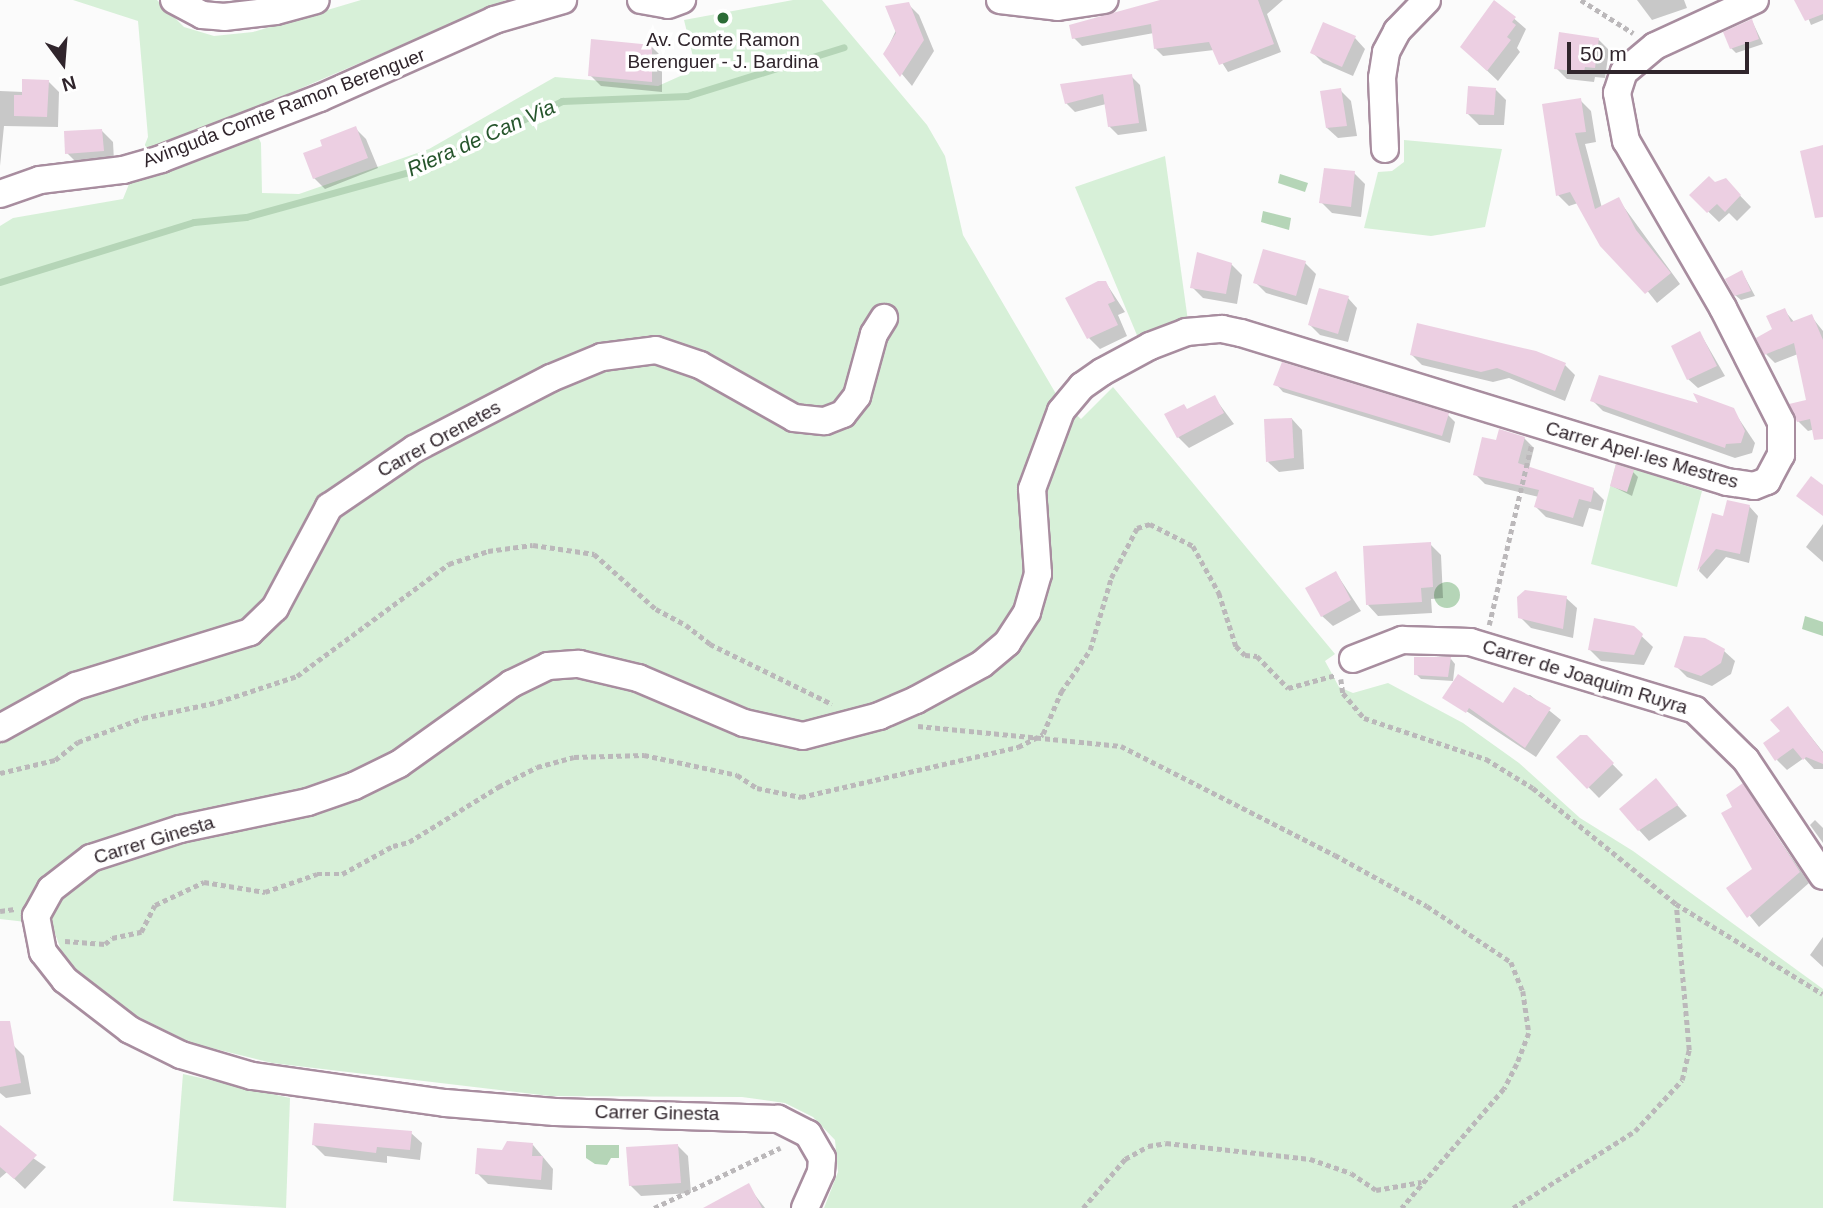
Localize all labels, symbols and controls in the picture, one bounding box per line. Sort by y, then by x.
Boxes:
marker: Av. Comte Ramon Berenguer - J. Bardina [715,10,731,26]
north arrow [28,28,98,98]
scale bar [1571,28,1753,72]
place label: Av. Comte Ramon Berenguer - J. Bardina [627,29,819,73]
text: 50 m [1580,42,1627,65]
street label: Avinguda Comte Ramon Berenguer [140,43,428,173]
text: N [59,72,78,96]
water label: Riera de Can Via [403,94,559,182]
street label: Carrer Orenetes [373,396,505,482]
street label: Carrer Apel·les Mestres [1542,416,1742,494]
street label: Carrer de Joaquim Ruyra [1480,635,1690,719]
street label: Carrer Ginesta [91,811,217,869]
street label: Carrer Ginesta [595,1101,719,1125]

